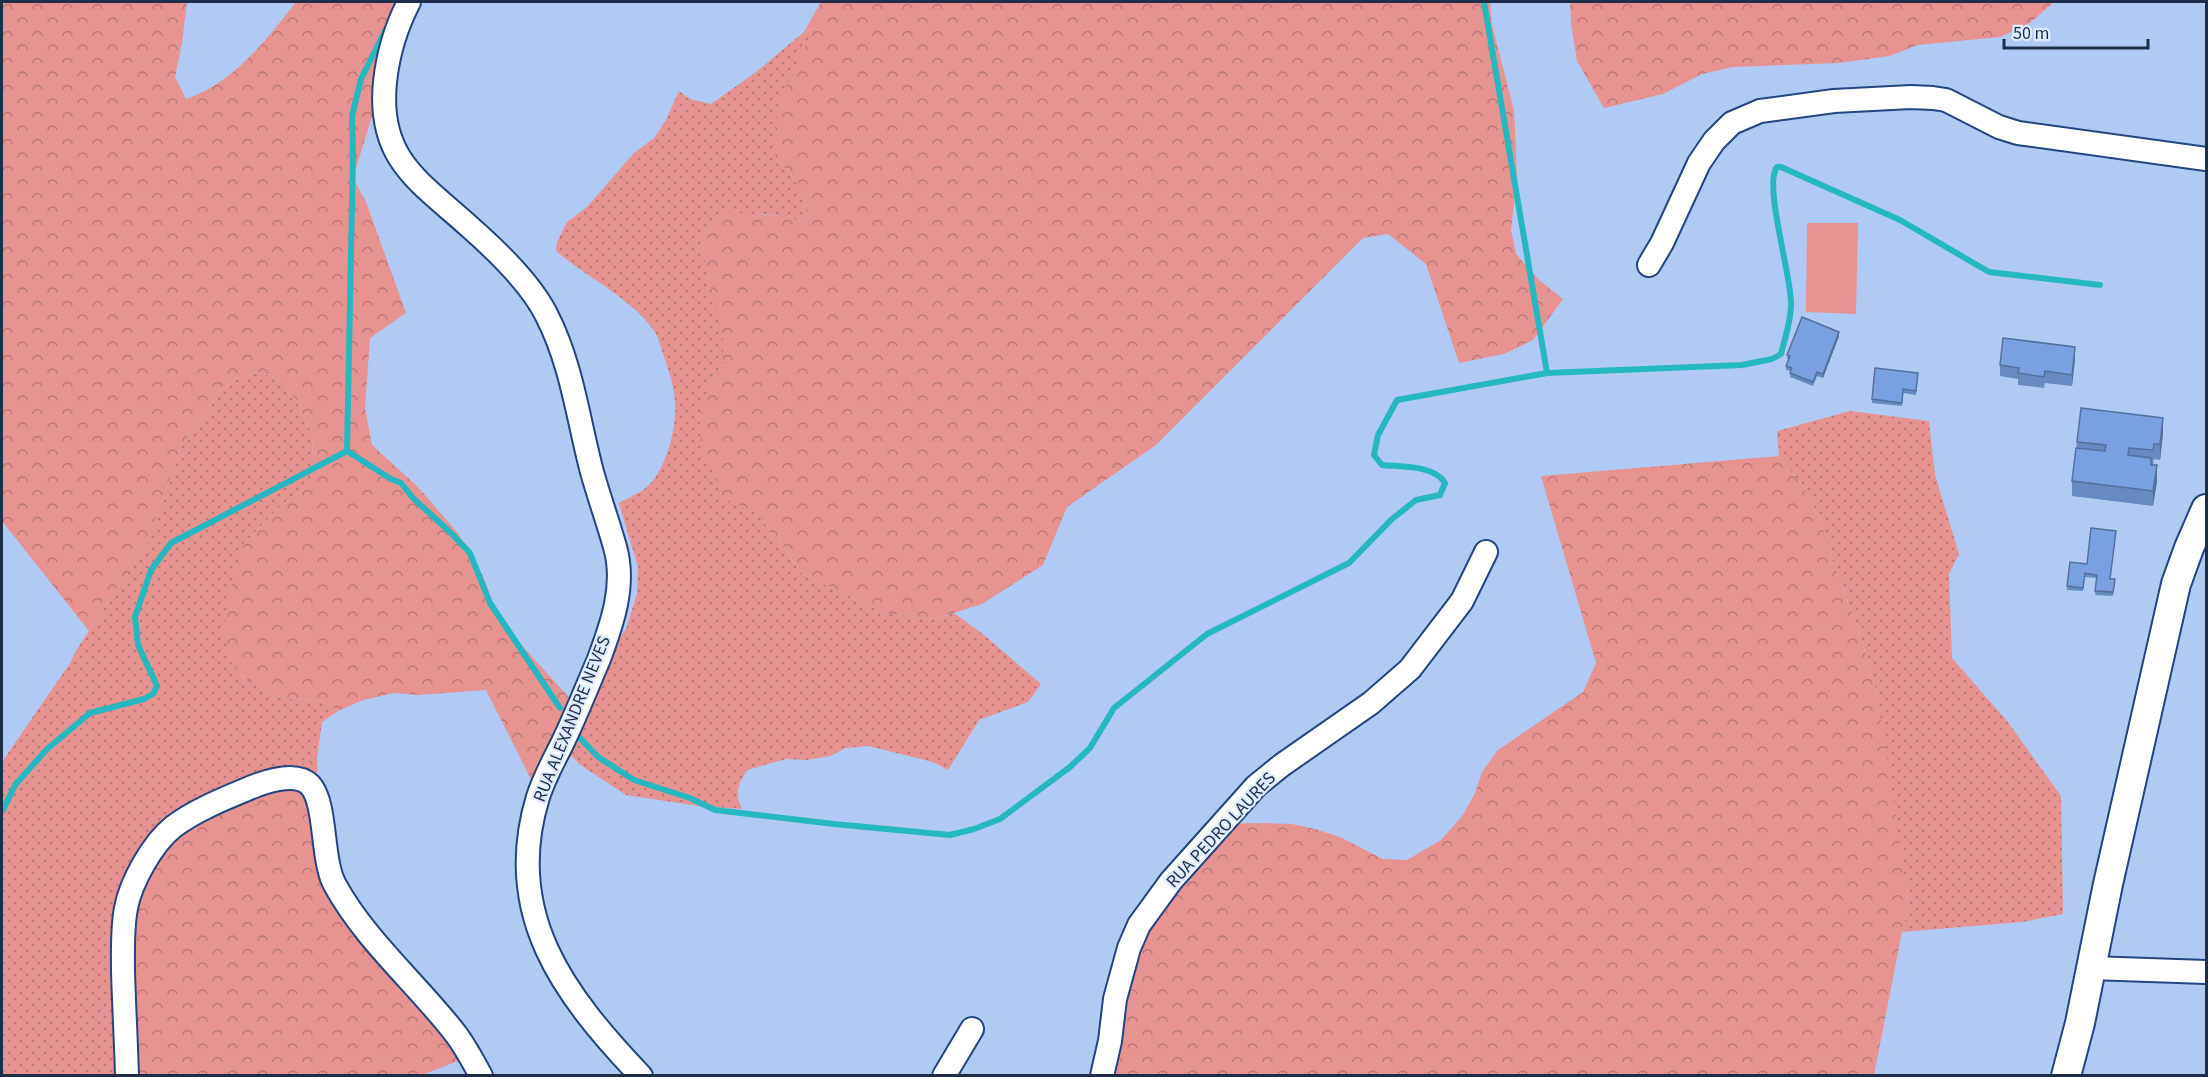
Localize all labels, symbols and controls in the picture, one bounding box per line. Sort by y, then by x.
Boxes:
scale bar [2004,12,2148,50]
text: 50 m [2013,21,2049,46]
street label: RUA ALEXANDRE NEVES [527,632,617,806]
street label: RUA PEDRO LAURES [1160,766,1282,894]

